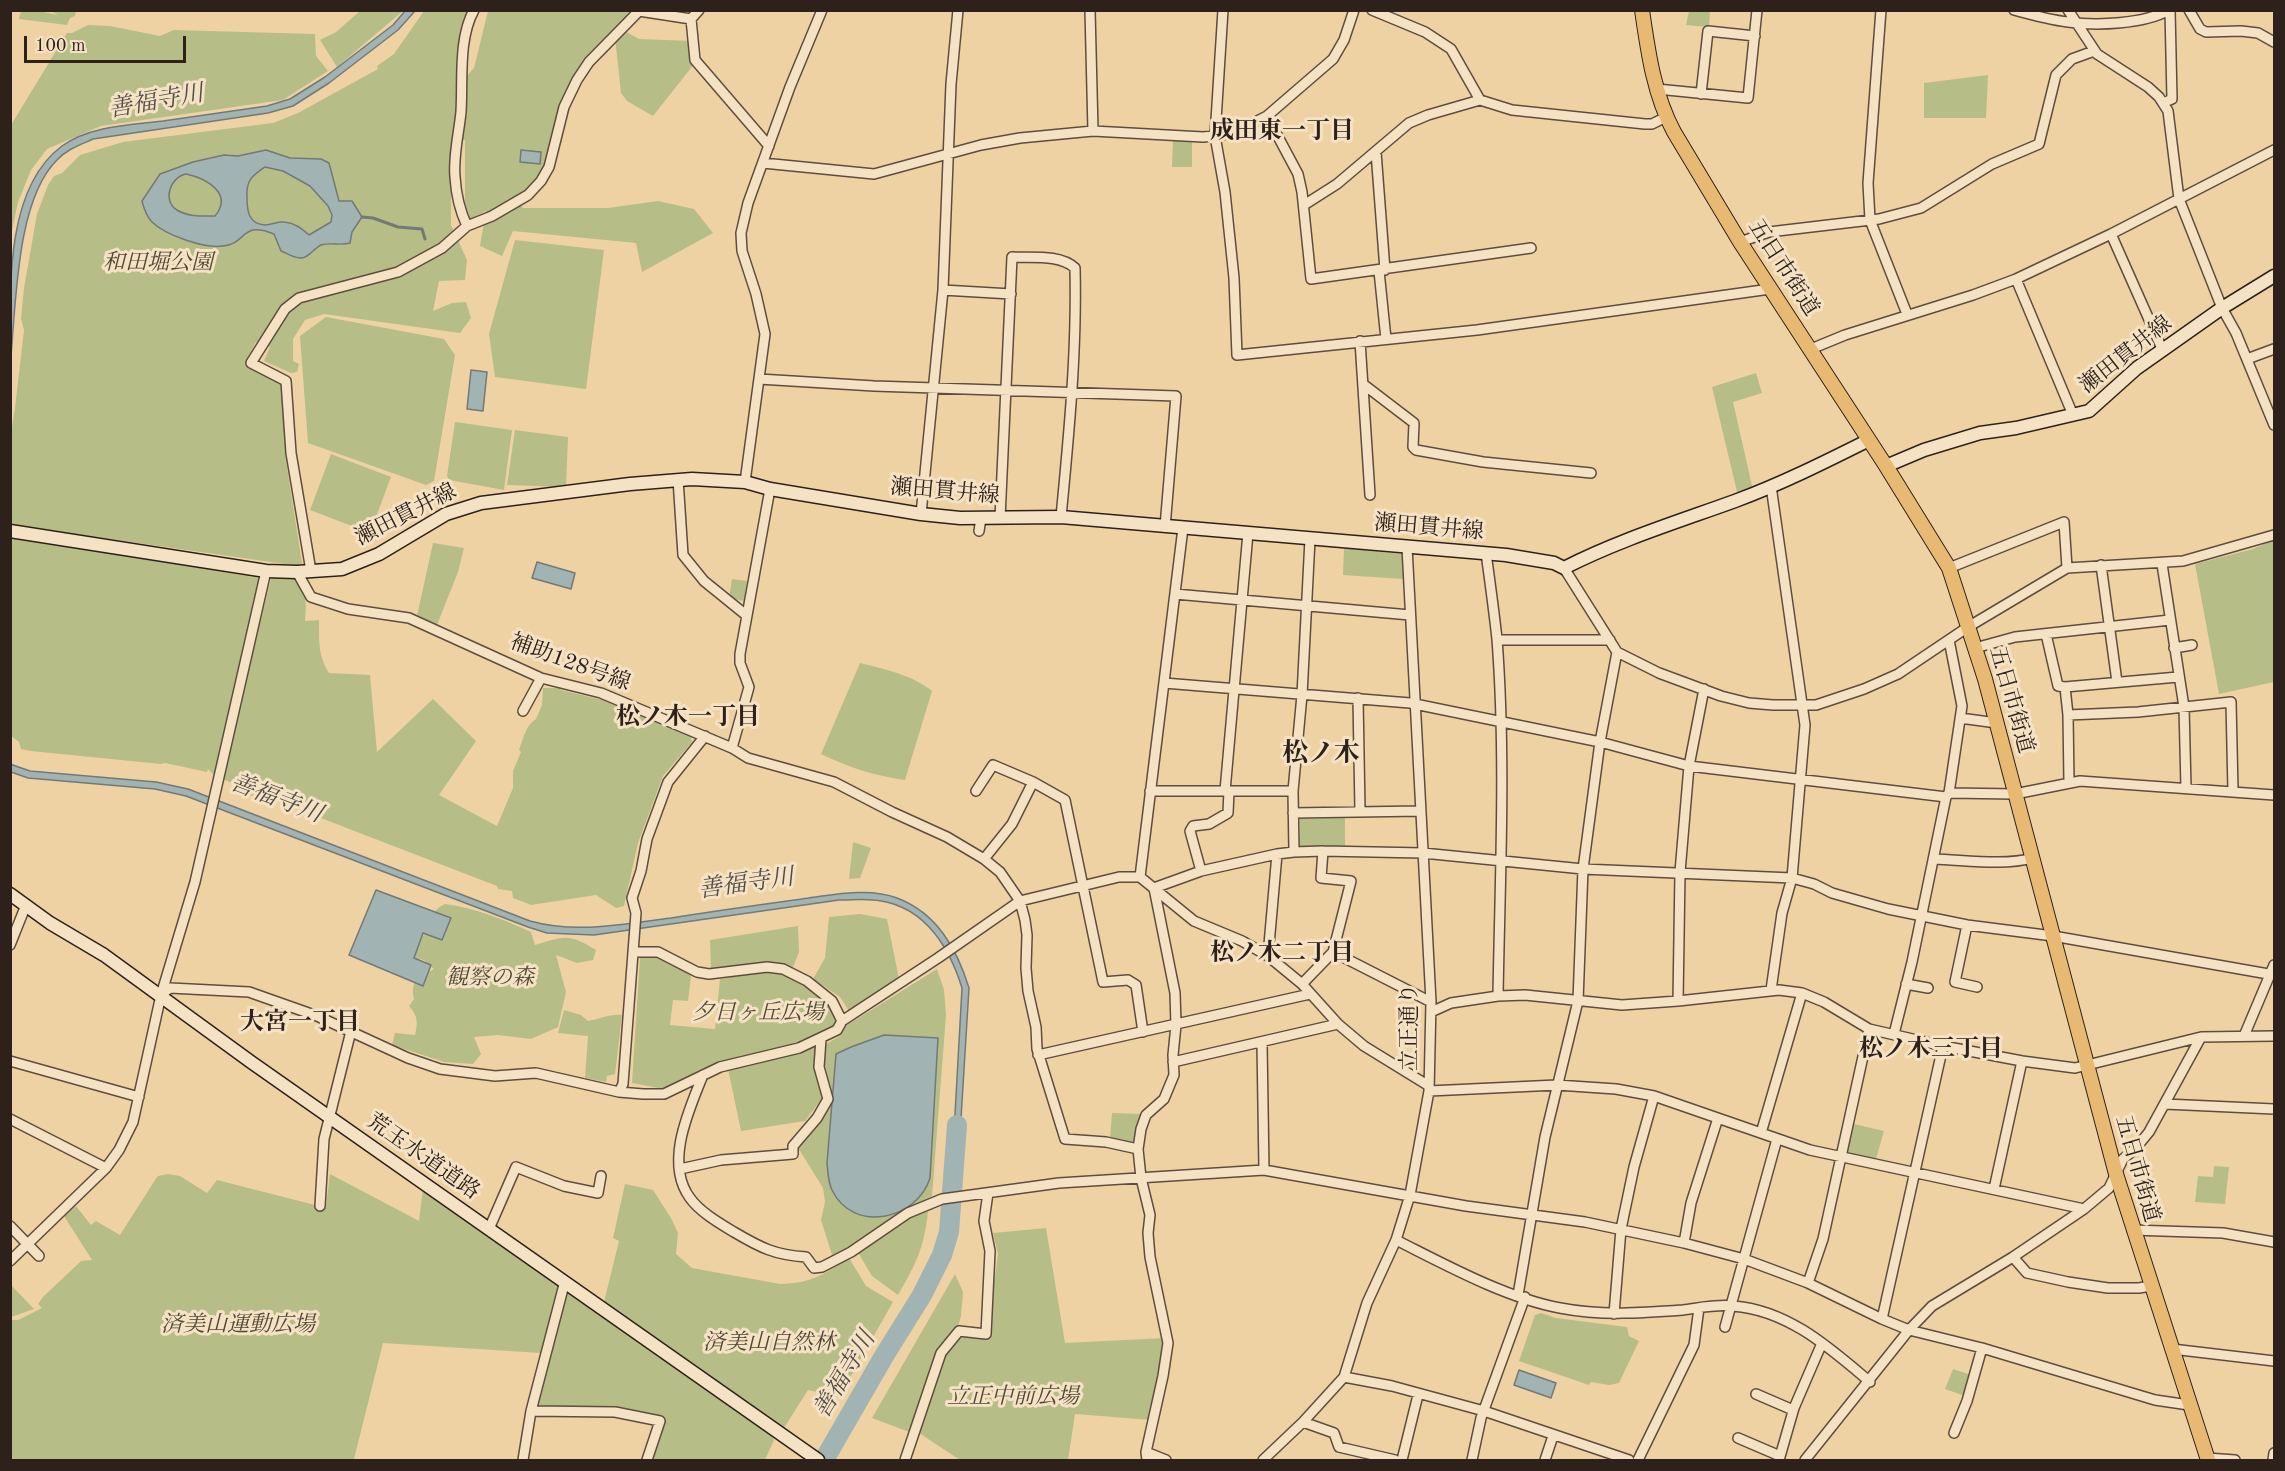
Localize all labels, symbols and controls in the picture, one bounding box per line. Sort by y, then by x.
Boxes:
scale bar [27,24,189,62]
text: 100 m [35,37,86,55]
water label: 善福寺川 [106,79,206,125]
district label: 成田東一丁目 [1210,118,1354,146]
street label: 五日市街道 [1742,215,1824,321]
park label: 和田堀公園 [103,250,213,276]
street label: 瀬田貫井線 [2075,311,2177,399]
street label: 瀬田貫井線 [889,474,1001,510]
street label: 瀬田貫井線 [351,478,461,552]
street label: 瀬田貫井線 [1373,510,1485,546]
street label: 補助128号線 [506,629,634,697]
street label: 五日市街道 [1983,643,2039,757]
district label: 松ノ木一丁目 [616,704,760,732]
district label: 松ノ木 [1282,738,1360,770]
water label: 善福寺川 [226,768,326,830]
water label: 善福寺川 [696,863,796,905]
district label: 松ノ木二丁目 [1210,940,1354,968]
park label: 観察の森 [446,965,534,991]
street label: 立正通り [1397,983,1423,1071]
park label: 夕日ヶ丘広場 [692,1000,824,1026]
district label: 大宮一丁目 [240,1009,360,1037]
district label: 松ノ木三丁目 [1859,1036,2003,1064]
street label: 荒玉水道道路 [361,1108,485,1206]
street label: 五日市街道 [2109,1112,2165,1226]
park label: 済美山運動広場 [161,1312,315,1338]
water label: 善福寺川 [808,1326,882,1424]
park label: 済美山自然林 [703,1330,835,1356]
park label: 立正中前広場 [947,1384,1079,1410]

